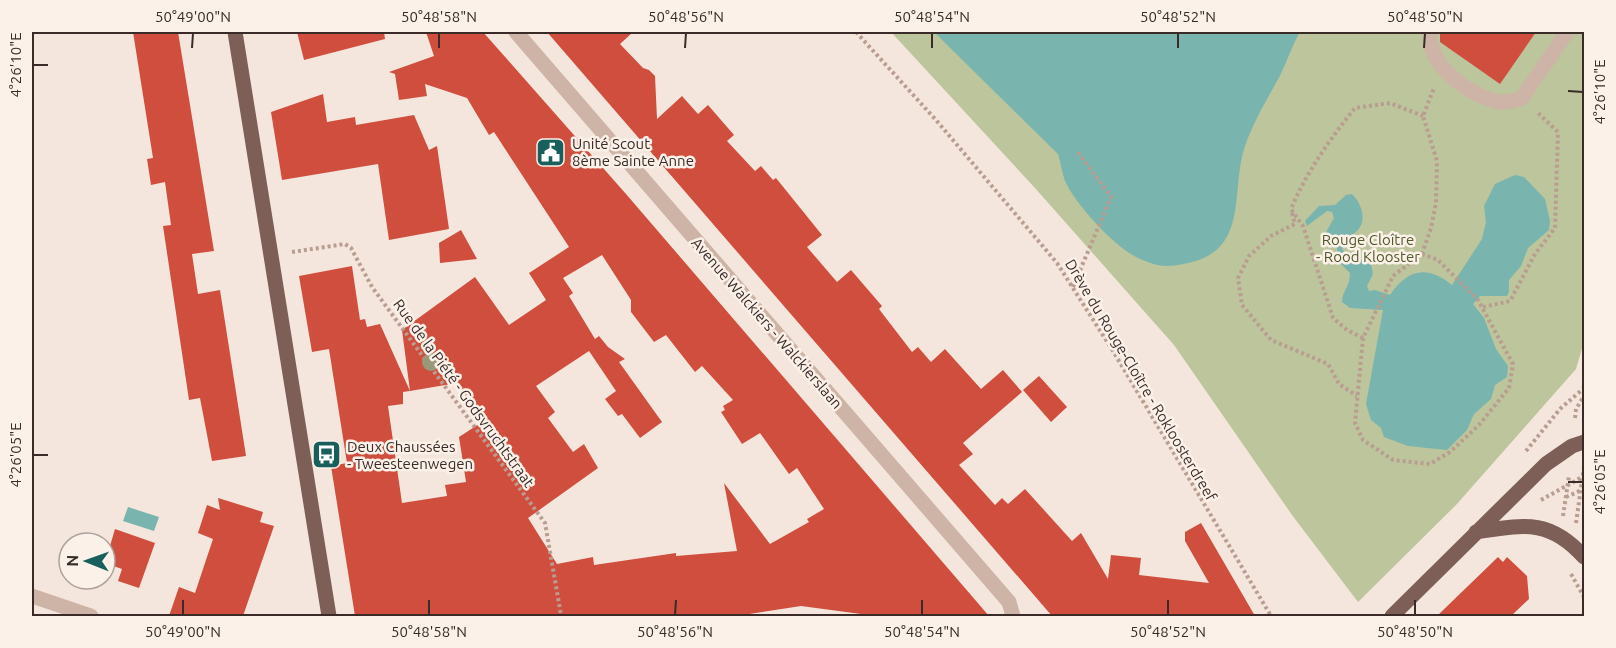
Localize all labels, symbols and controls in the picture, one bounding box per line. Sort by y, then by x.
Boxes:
text: 50°49'00"N [155,8,231,25]
text: 50°48'58"N [401,8,477,25]
text: 50°48'56"N [648,8,724,25]
text: 50°48'54"N [894,8,970,25]
text: 50°48'52"N [1140,8,1216,25]
text: 50°48'50"N [1387,8,1463,25]
text: 4°26'10"E [7,32,24,98]
text: 4°26'10"E [1591,59,1608,125]
place label: Unité Scout 8ème Sainte Anne [572,135,694,169]
public building icon: Unité Scout 8ème Sainte Anne [535,136,567,168]
park label: Rouge Cloître - Rood Klooster [1316,231,1420,265]
street label: Avenue Walckiers - Walckierslaan [688,234,846,412]
street label: Drève du Rouge-Cloître - Rokloosterdreef [1062,256,1220,504]
street label: Rue de la Piété - Godsvruchtstraat [390,296,538,490]
text: 4°26'05"E [7,422,24,488]
place label: Deux Chaussées - Tweesteenwegen [347,438,473,472]
bus stop icon: Deux Chaussées - Tweesteenwegen [310,439,342,471]
text: 4°26'05"E [1591,449,1608,515]
north arrow [57,531,117,591]
text: N [63,555,81,567]
text: 50°49'00"N [145,623,221,640]
text: 50°48'58"N [391,623,467,640]
text: 50°48'56"N [637,623,713,640]
text: 50°48'54"N [884,623,960,640]
text: 50°48'52"N [1130,623,1206,640]
text: 50°48'50"N [1377,623,1453,640]

